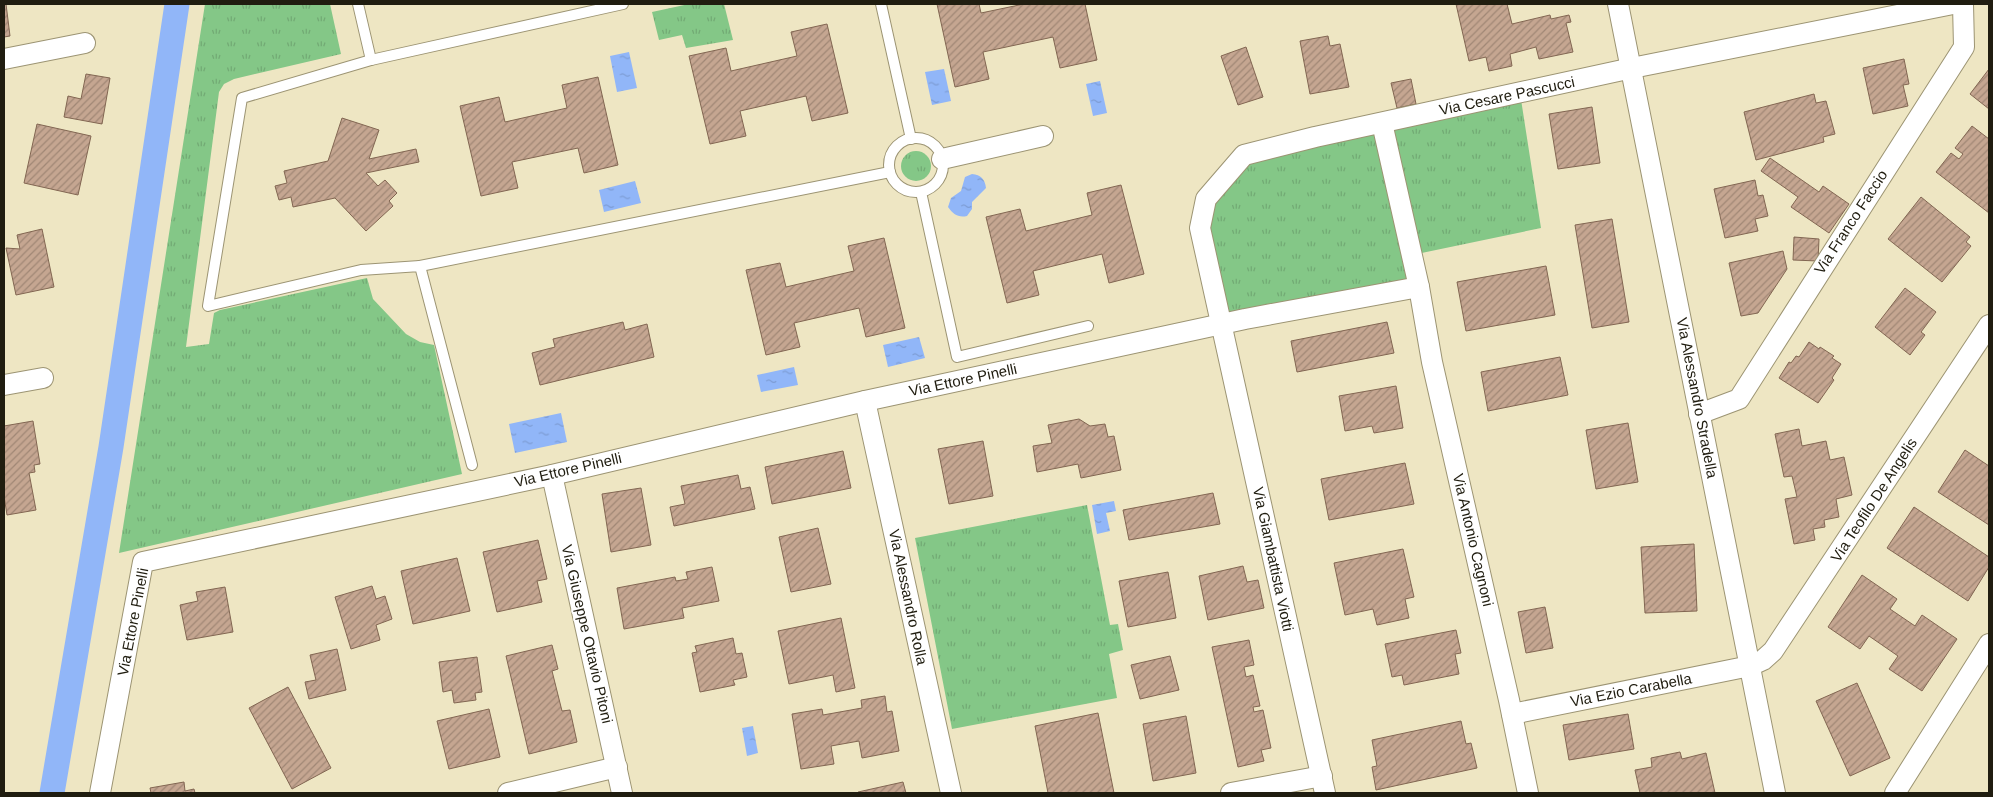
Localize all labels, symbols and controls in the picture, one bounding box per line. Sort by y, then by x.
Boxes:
street label: Via Cesare Pascucci [1438,73,1576,118]
street label: Via Franco Faccio [1811,167,1891,277]
street label: Via Alessandro Stradella [1674,316,1722,480]
street label: Via Ettore Pinelli [907,360,1018,399]
street label: Via Teofilo De Angelis [1827,434,1920,565]
street label: Via Ettore Pinelli [512,449,623,490]
street label: Via Antonio Cagnoni [1450,472,1497,608]
street label: Via Giambattista Viotti [1250,485,1297,633]
street label: Via Alessandro Rolla [886,528,931,667]
street label: Via Giuseppe Ottavio Pitoni [559,543,616,725]
street label: Via Ettore Pinelli [114,566,151,677]
street label: Via Ezio Carabella [1569,669,1694,710]

